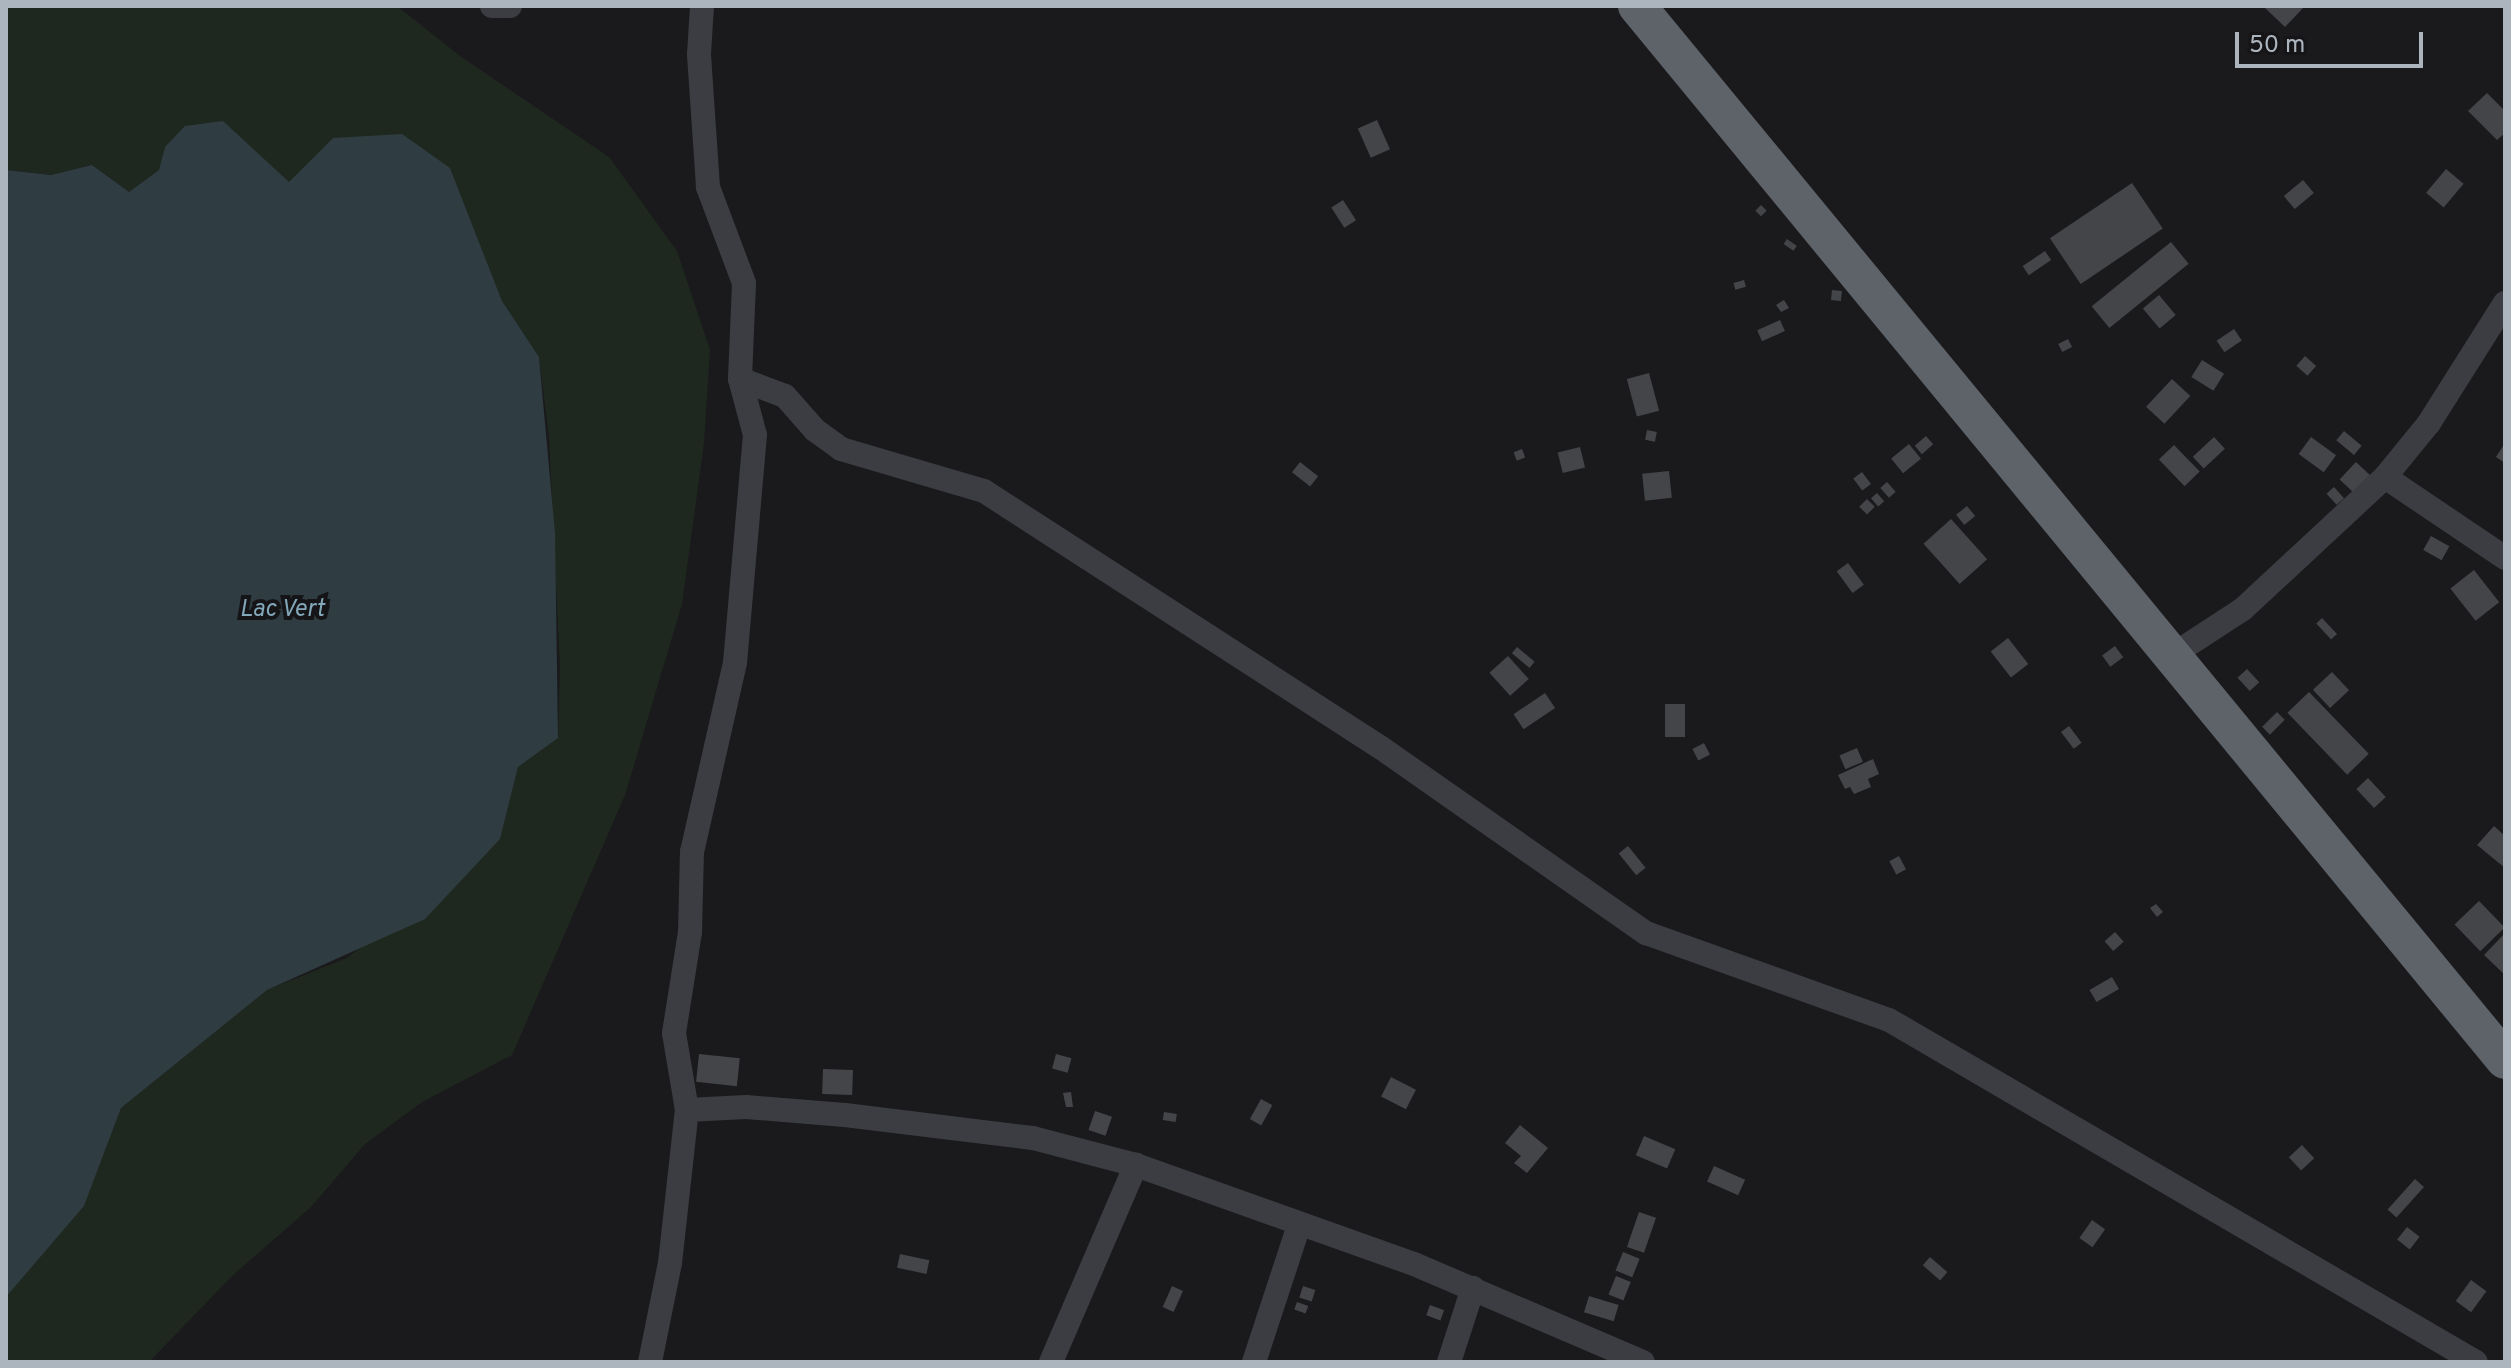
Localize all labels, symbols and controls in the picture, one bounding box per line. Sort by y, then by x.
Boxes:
scale bar [2239,16,2427,66]
text: 50 m [2249,31,2305,61]
water label: Lac Vert [239,597,325,625]

